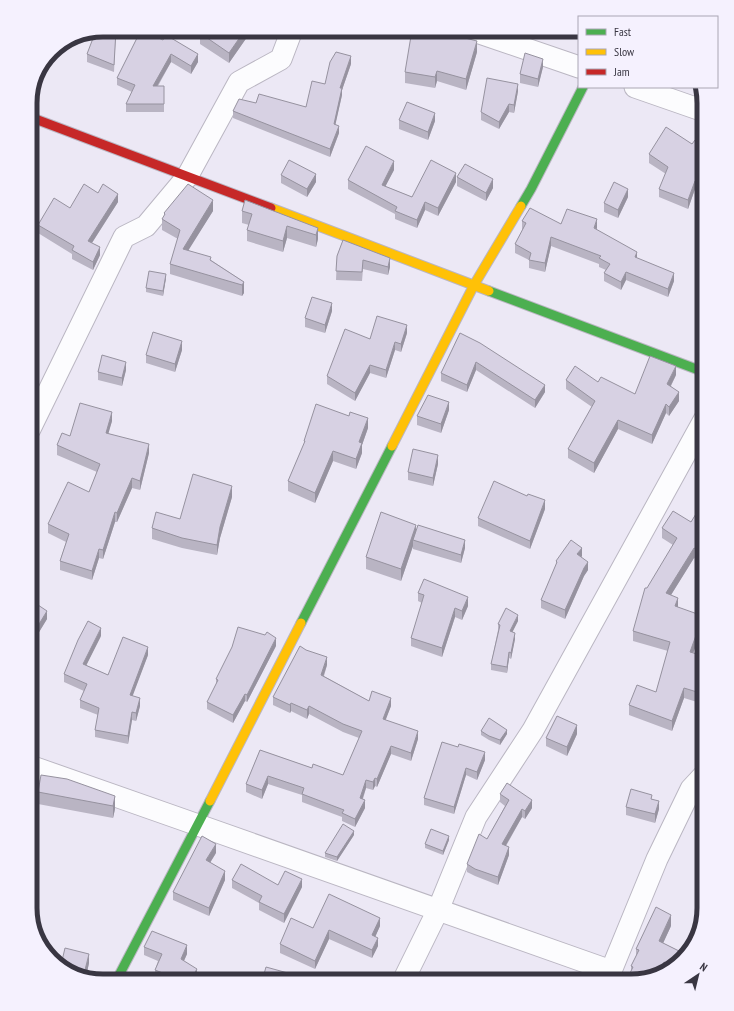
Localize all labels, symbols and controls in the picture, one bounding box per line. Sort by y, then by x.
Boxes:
legend [578,16,718,88]
text: Fast [614,24,632,39]
text: Slow [614,44,635,59]
text: Jam [613,64,630,79]
north arrow [678,955,718,995]
text: N [697,959,710,974]

